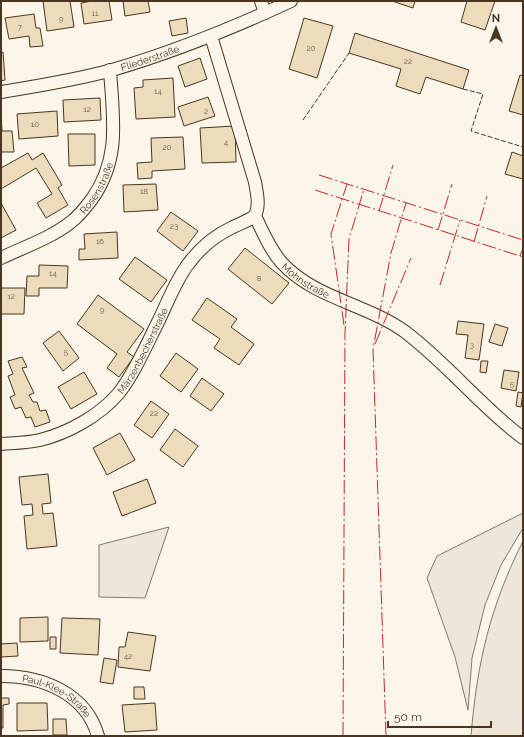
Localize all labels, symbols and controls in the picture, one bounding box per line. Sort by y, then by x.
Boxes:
house number: 11 [92,8,99,18]
north arrow [476,8,516,48]
text: N [492,12,500,25]
house number: 9 [59,14,64,24]
house number: 7 [18,22,23,32]
street label: Fliederstraße [119,43,181,73]
house number: 20 [306,43,316,53]
house number: 22 [404,56,412,66]
house number: 14 [154,86,163,96]
house number: 12 [83,104,91,114]
house number: 2 [204,106,208,116]
house number: 10 [31,119,39,129]
house number: 4 [224,137,229,147]
house number: 20 [162,142,172,152]
street label: Rosenstraße [77,161,115,216]
house number: 18 [140,186,148,196]
house number: 23 [170,221,178,231]
house number: 16 [96,236,104,246]
street label: Mohnstraße [280,261,331,300]
house number: 14 [49,268,58,278]
house number: 8 [257,273,262,283]
house number: 12 [7,291,15,301]
house number: 9 [100,305,105,315]
street label: Märzenbecherstraße [115,306,170,396]
house number: 3 [470,340,474,350]
house number: 5 [64,347,69,357]
house number: 5 [510,379,515,389]
house number: 22 [150,408,158,418]
house number: 42 [124,651,132,661]
street label: Paul-Klee-Straße [21,672,94,719]
scale bar [388,703,491,729]
text: 50 m [394,710,422,724]

